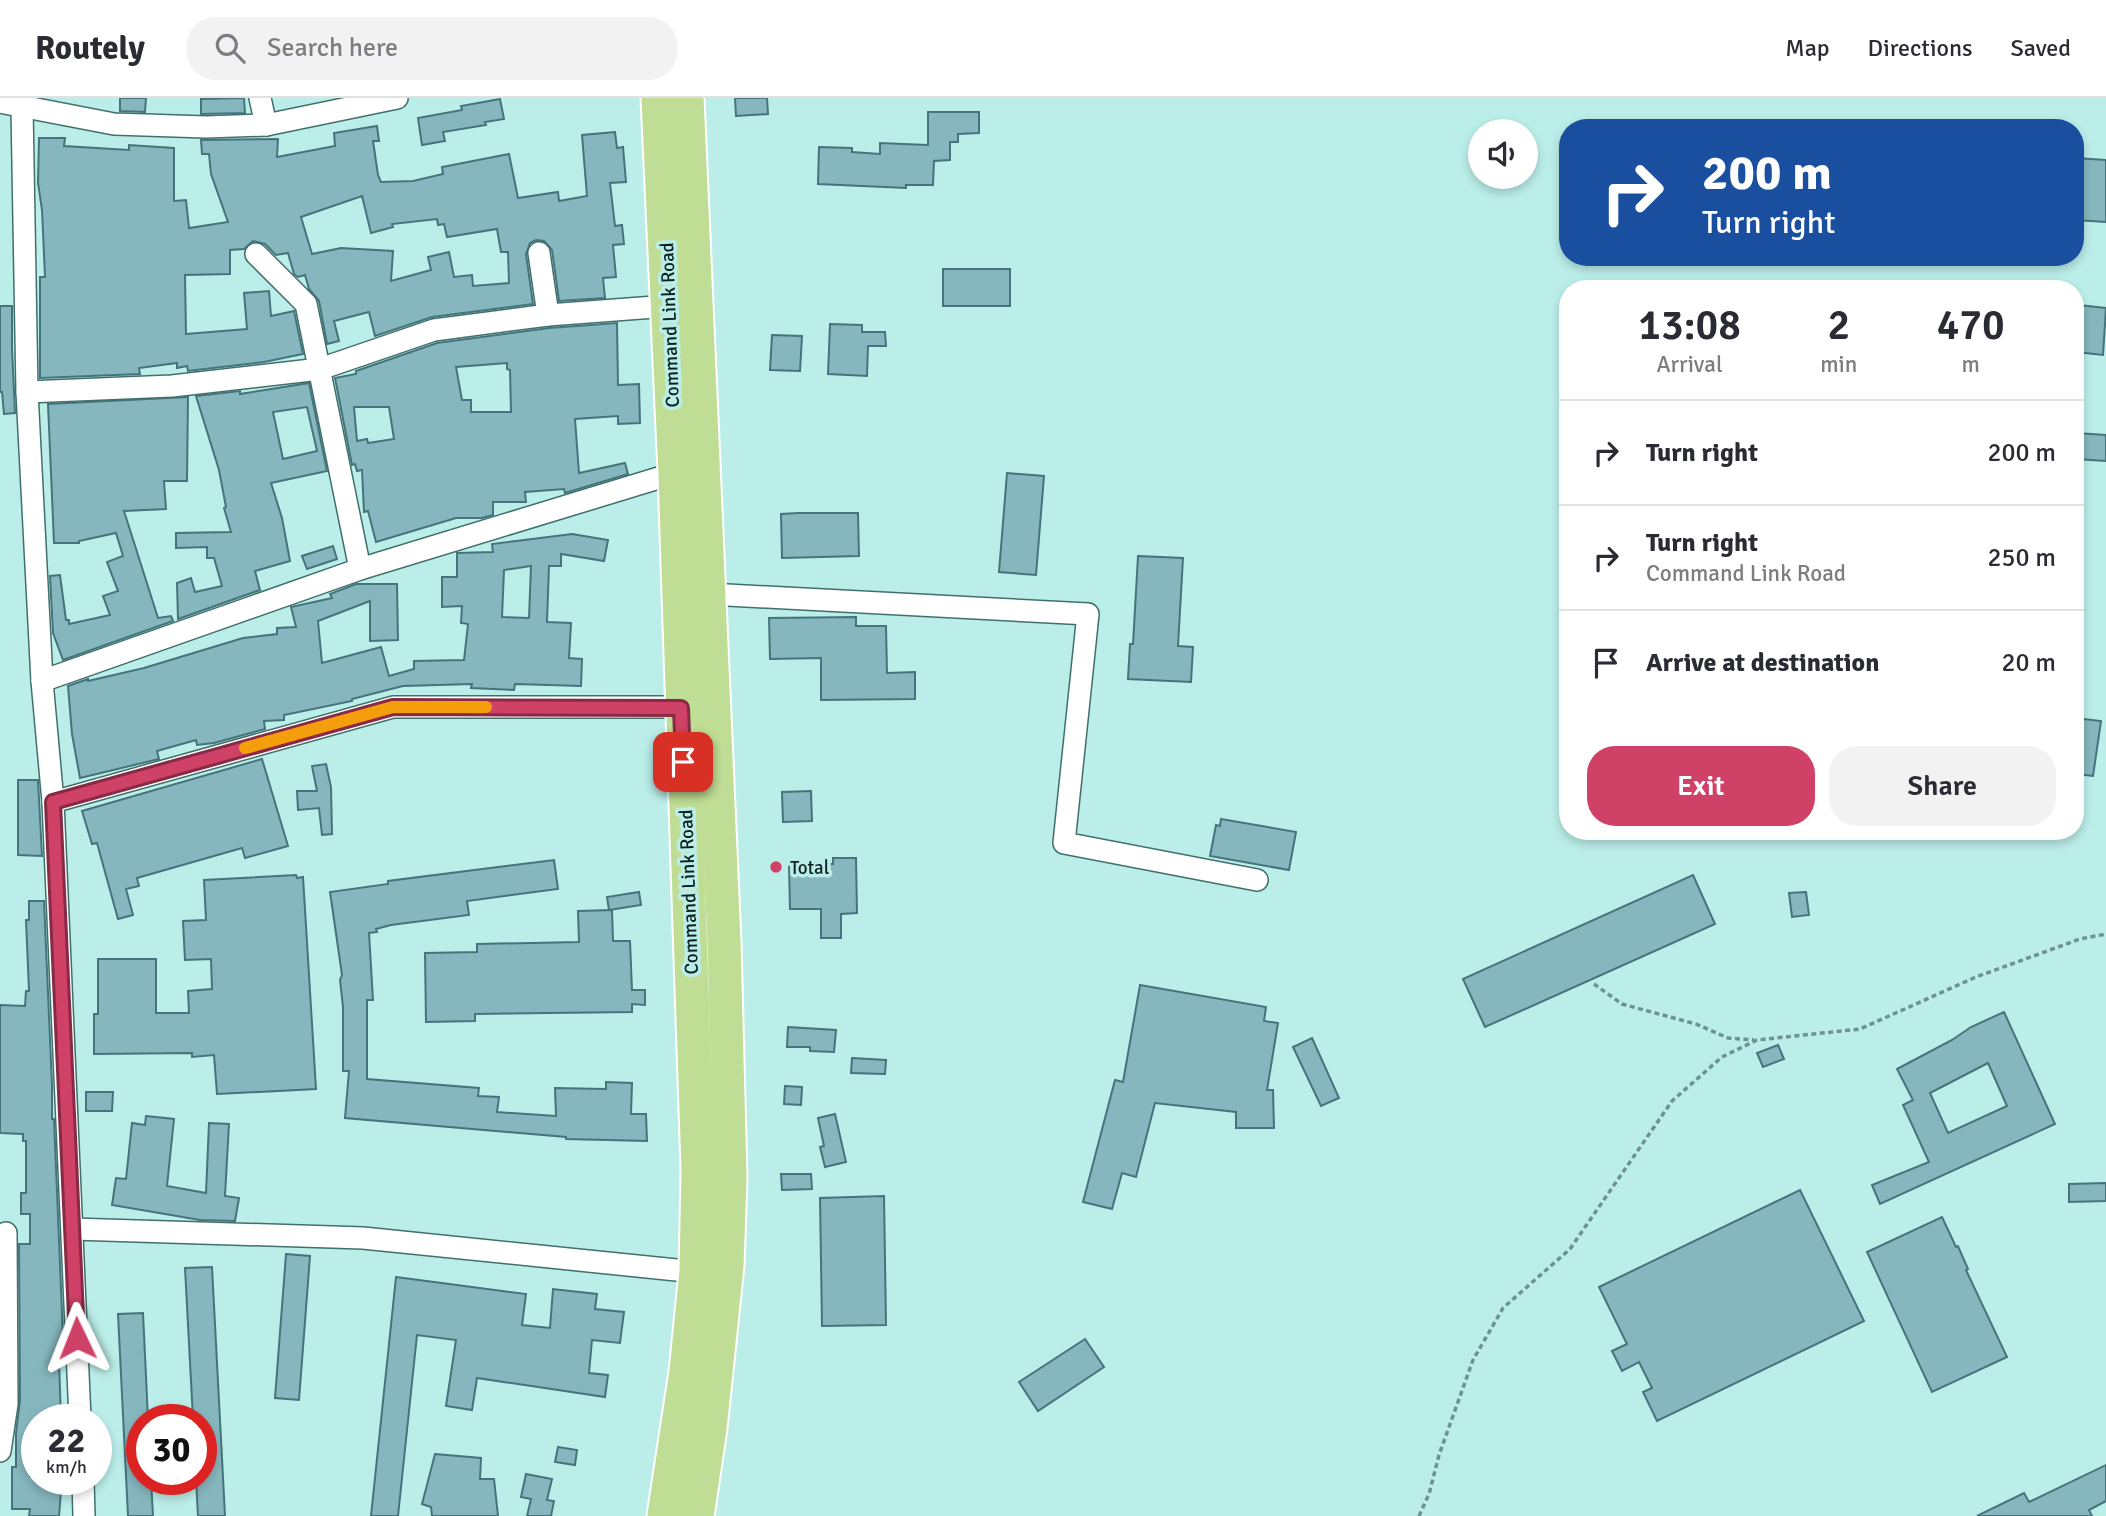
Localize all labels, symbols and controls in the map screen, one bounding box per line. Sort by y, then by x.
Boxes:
search box [187,17,677,80]
text: Routely [35,28,145,69]
icon: search [211,29,249,67]
text: Search here [267,32,398,64]
text: Map [1785,33,1830,63]
text: Directions [1868,33,1973,63]
text: Saved [2011,33,2071,63]
map controls [1468,119,1538,189]
button: sound [1468,119,1538,189]
text: 200 m [1702,143,1832,203]
icon: right [1587,147,1678,238]
text: Turn right [1702,203,1835,242]
street label: Command Link Road [655,242,685,408]
text: 13:08 [1638,300,1741,351]
text: 2 [1827,300,1850,351]
text: 470 [1937,300,2005,351]
text: Arrival [1656,350,1723,379]
text: min [1820,350,1857,379]
text: m [1961,350,1980,379]
icon: right [1587,434,1625,472]
text: Turn right [1646,437,1758,469]
text: 200 m [1987,437,2056,469]
text: Turn right [1646,527,1758,559]
icon: right [1587,539,1625,577]
text: 250 m [1987,542,2056,574]
text: Command Link Road [1646,559,1846,588]
icon: arrive [1587,644,1625,682]
text: Arrive at destination [1646,647,1879,679]
text: 20 m [2001,647,2056,679]
pin [653,732,713,792]
icon: arrive [664,743,702,781]
button: Exit [1587,746,1815,826]
button: Share [1829,746,2056,826]
street label: Command Link Road [674,809,704,975]
place label: Total [790,856,829,880]
marker: Total [768,859,784,875]
position arrow [40,1301,114,1375]
speed limit sign: 30 [126,1404,217,1495]
text: 22 [48,1419,85,1462]
text: km/h [46,1456,87,1478]

